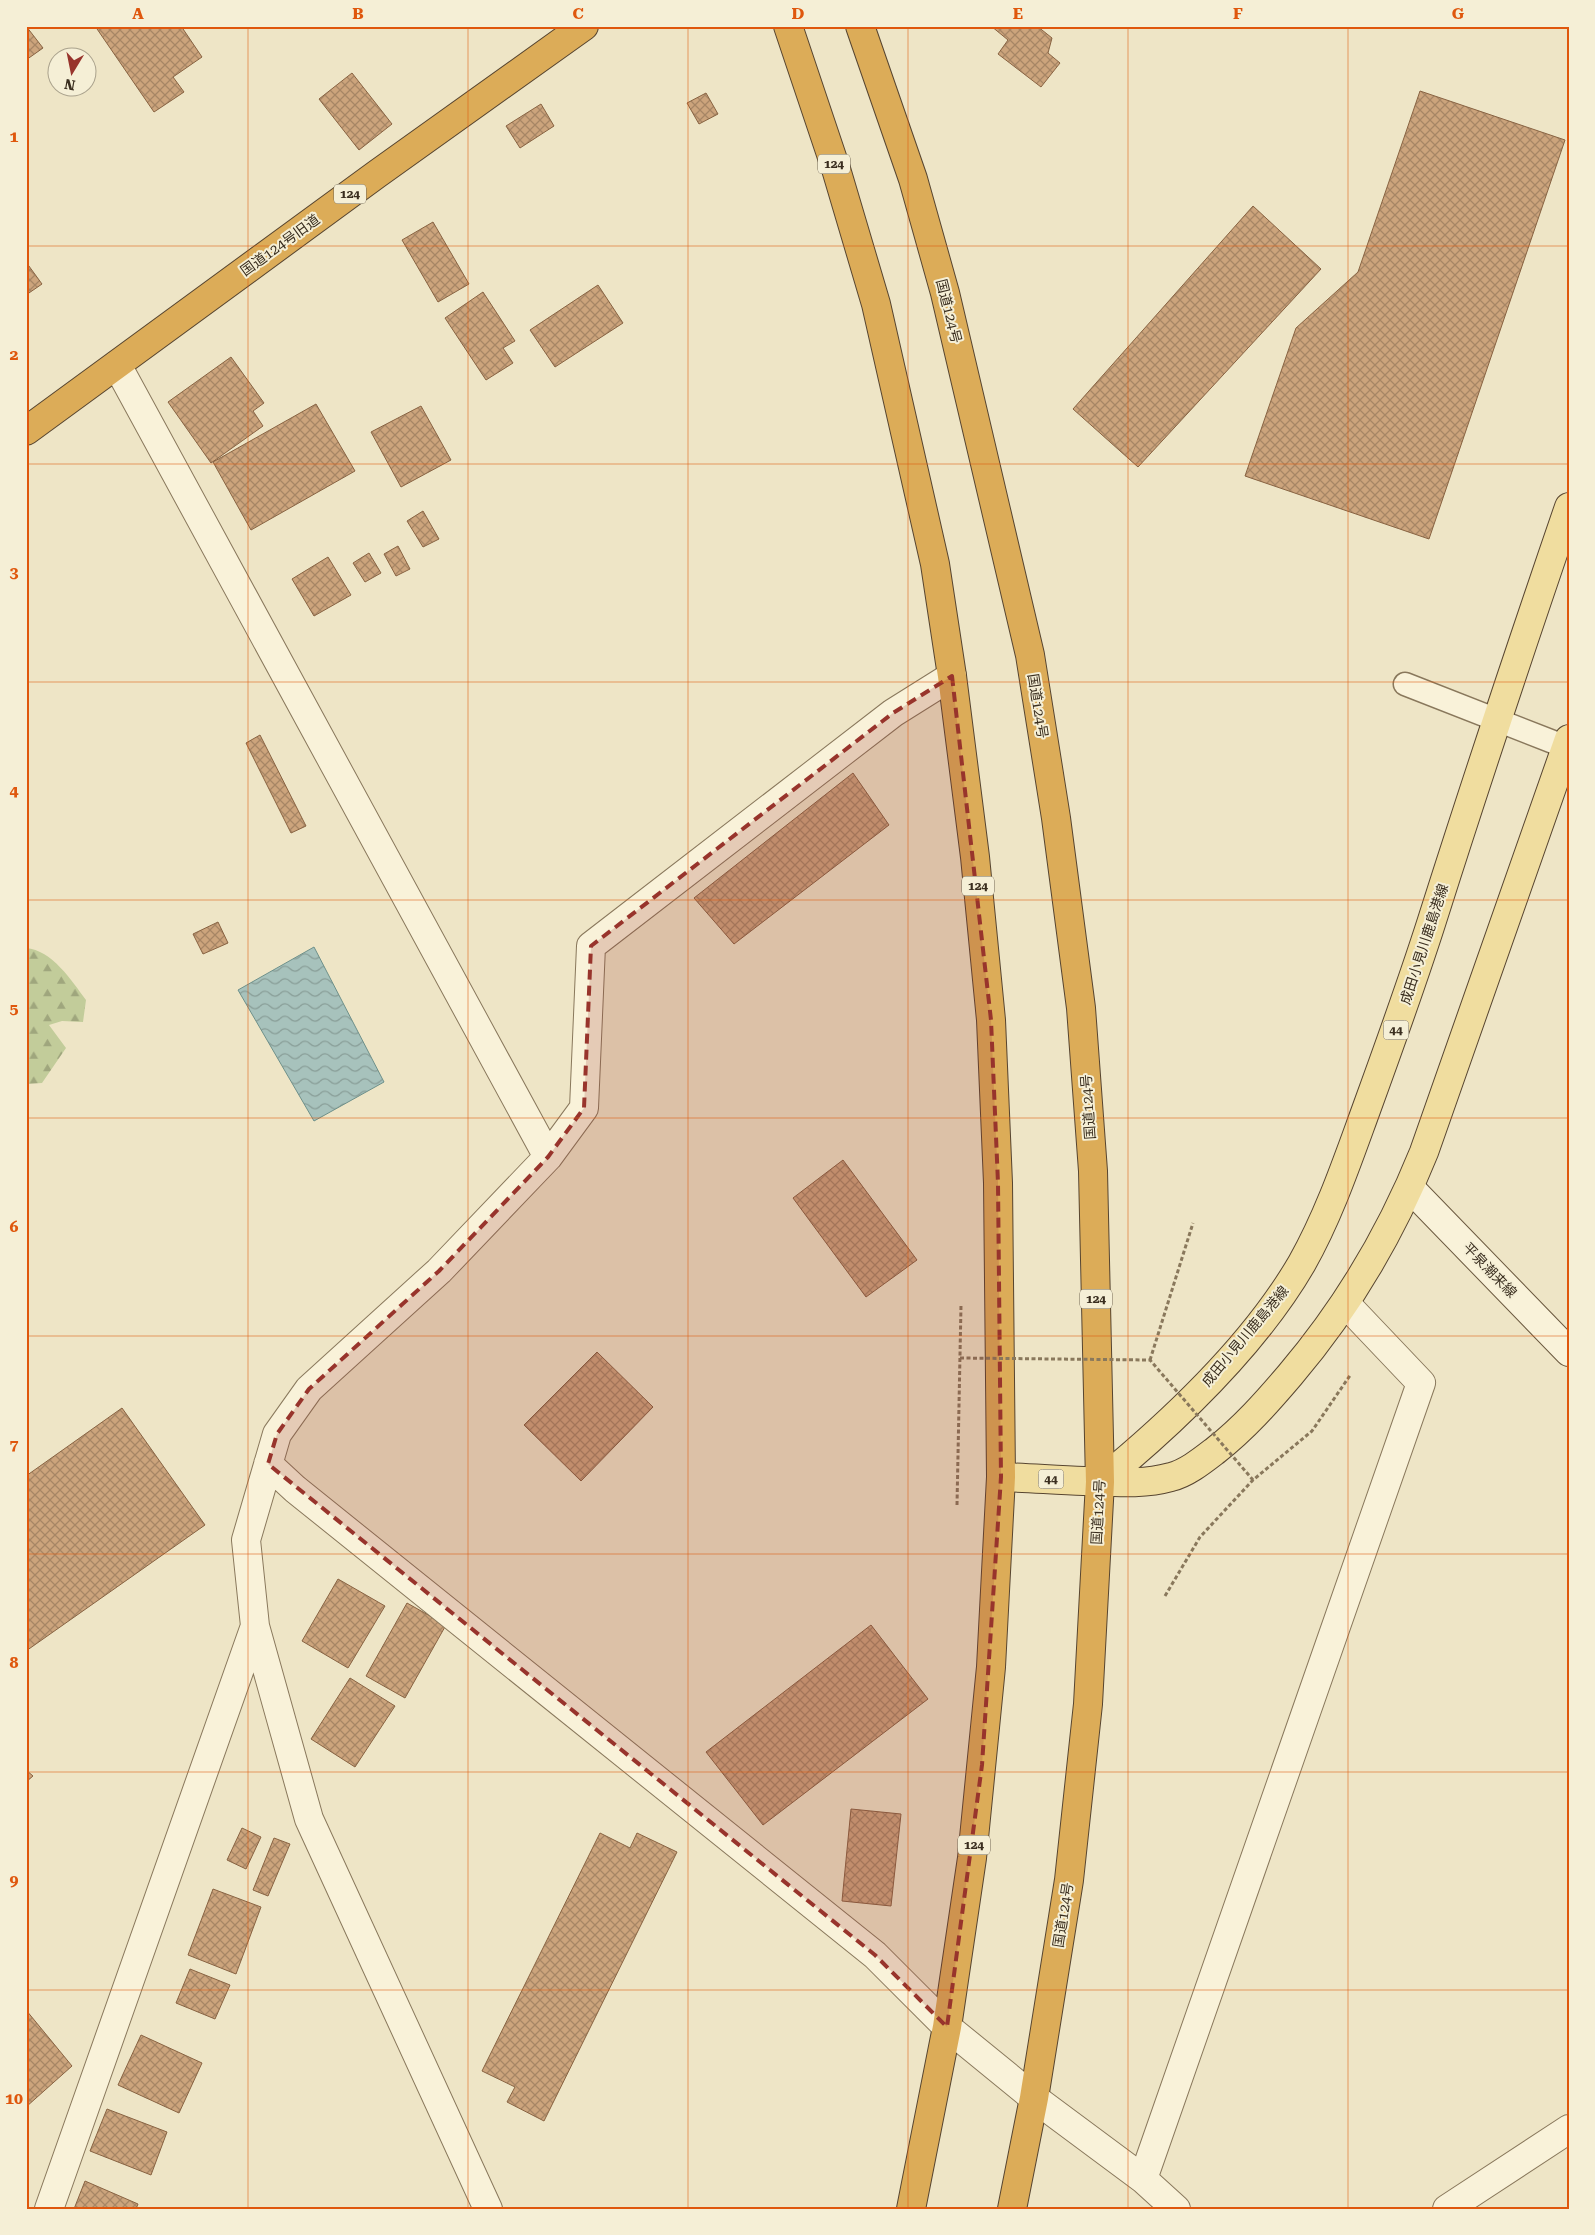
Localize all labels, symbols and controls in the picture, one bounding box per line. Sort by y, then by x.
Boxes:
text: A [132,4,144,23]
text: B [352,4,364,23]
text: C [572,4,584,23]
text: D [792,4,805,23]
text: E [1013,4,1023,23]
text: F [1233,4,1243,23]
text: G [1452,4,1465,23]
north arrow [48,48,98,98]
text: N [63,76,76,94]
text: 1 [10,127,19,146]
road number: 124 [818,154,850,173]
road number: 124 [334,184,366,203]
street label: 国道124号旧道 [237,211,323,279]
street label: 国道124号 [933,277,965,345]
text: 2 [10,345,19,364]
text: 3 [10,563,19,582]
street label: 国道124号 [1025,672,1051,740]
text: 4 [10,781,19,800]
road number: 124 [962,876,994,896]
street label: 成田小見川鹿島港線 [1397,882,1451,1006]
text: 5 [10,999,19,1018]
road number: 44 [1384,1020,1408,1040]
street label: 国道124号 [1078,1074,1098,1140]
text: 6 [10,1217,19,1236]
street label: 平泉潮来線 [1460,1239,1520,1301]
street label: 成田小見川鹿島港線 [1198,1283,1292,1389]
road number: 124 [1080,1290,1112,1308]
text: 7 [10,1435,19,1454]
road number: 44 [1038,1470,1064,1488]
street label: 国道124号 [1088,1479,1108,1545]
text: 8 [10,1653,19,1672]
road number: 124 [958,1836,990,1854]
text: 9 [10,1871,19,1890]
street label: 国道124号 [1050,1881,1076,1949]
text: 10 [5,2089,23,2108]

